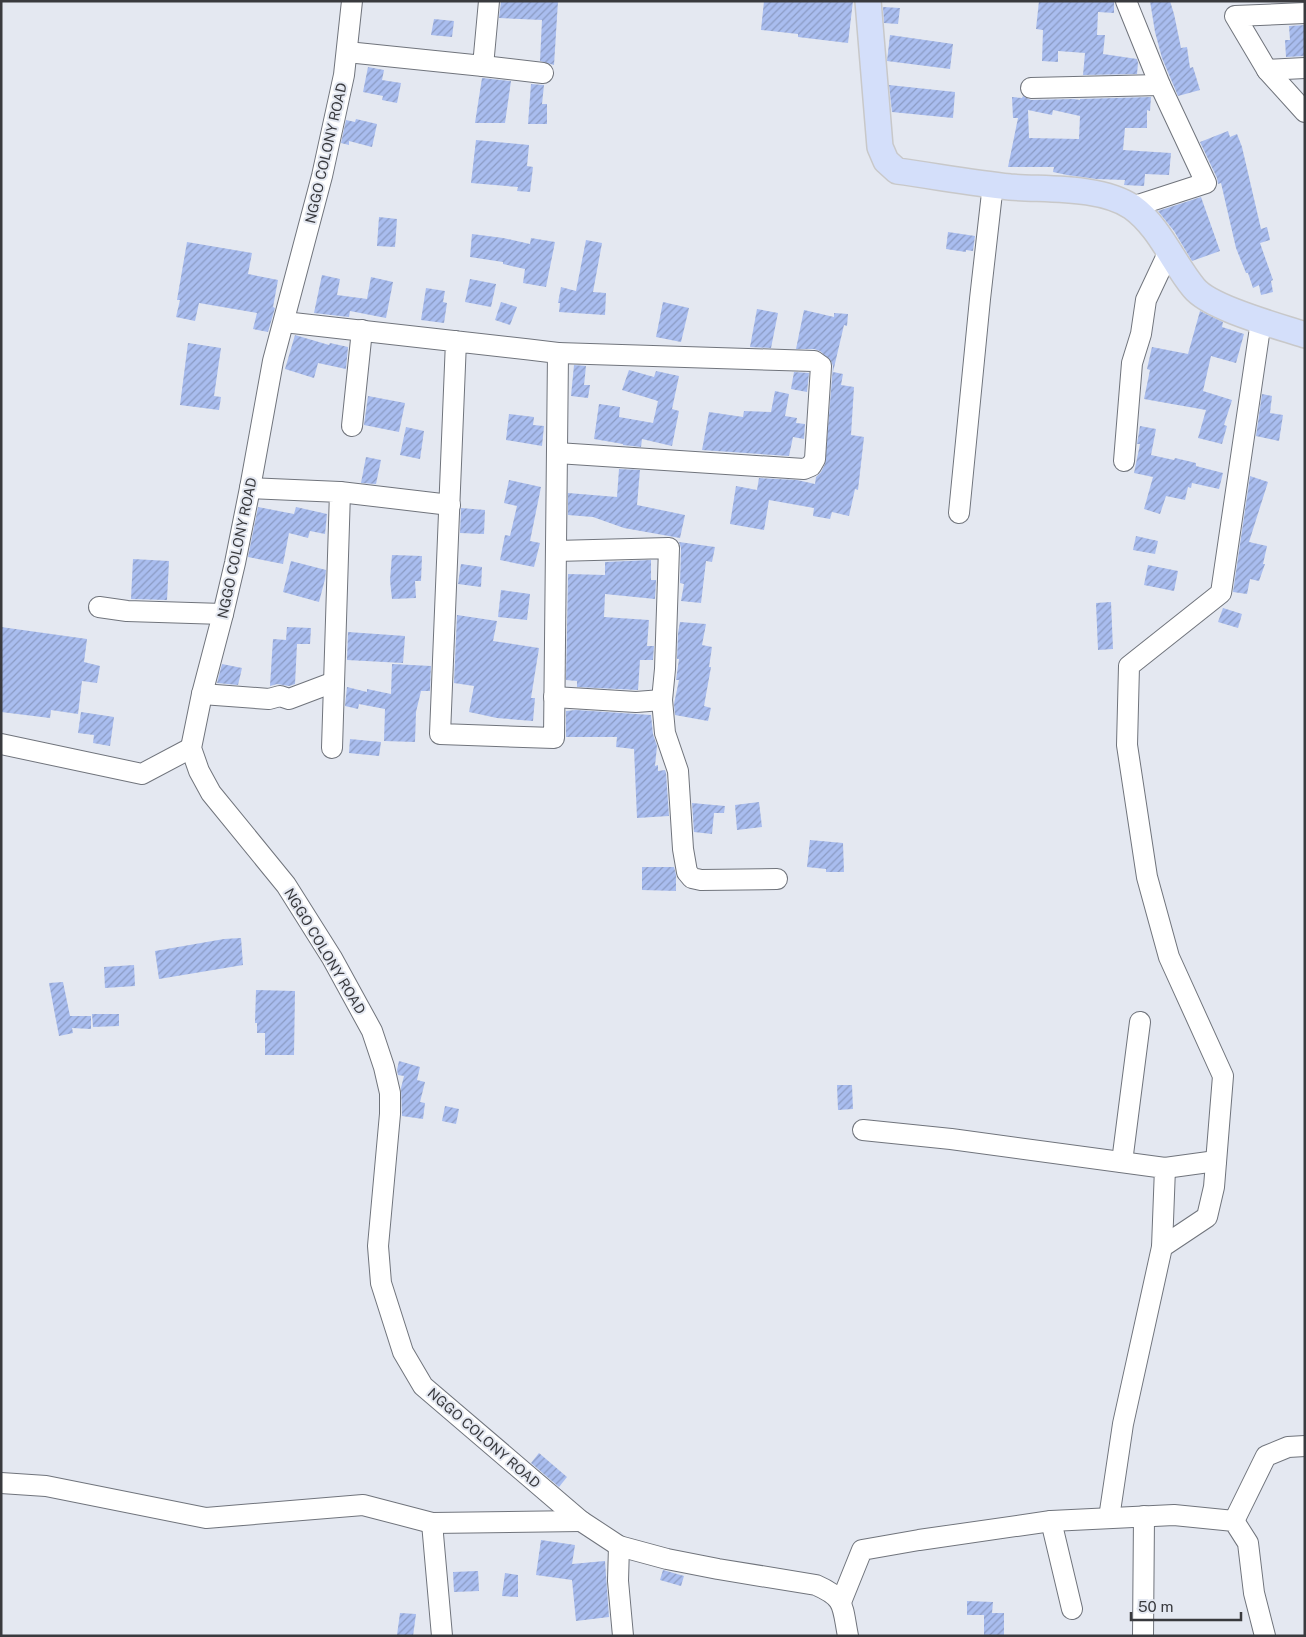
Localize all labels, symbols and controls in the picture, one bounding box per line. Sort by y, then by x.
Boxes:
street label: NGGO COLONY ROAD [302,81,350,225]
street label: NGGO COLONY ROAD [214,476,260,620]
street label: NGGO COLONY ROAD [281,885,369,1017]
street label: NGGO COLONY ROAD [424,1385,544,1491]
scale bar [1131,1590,1241,1622]
text: 50 m [1138,1598,1173,1615]

